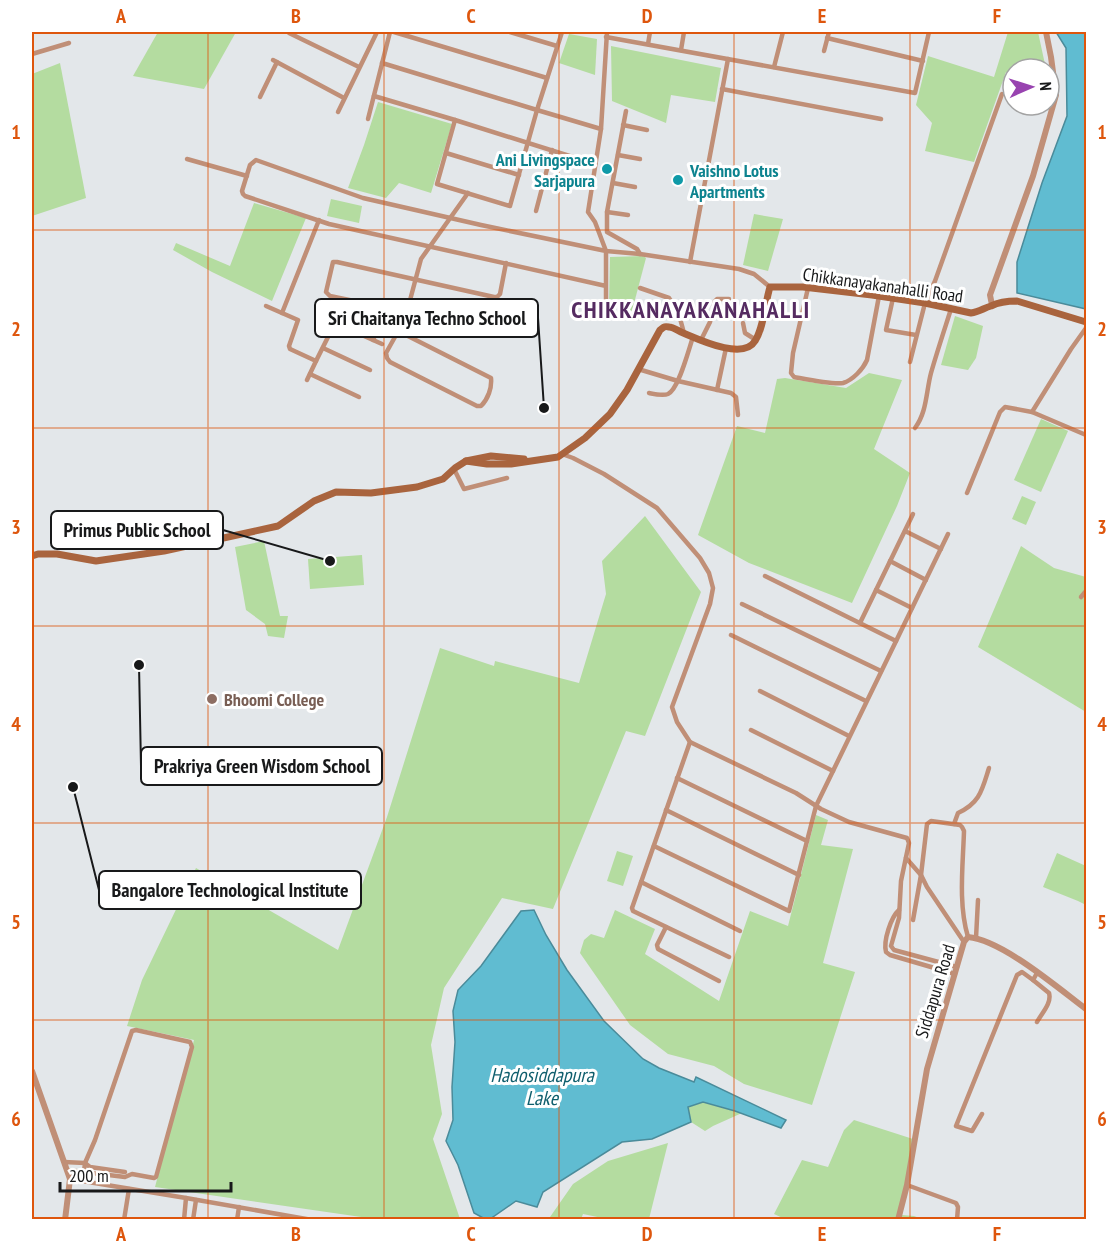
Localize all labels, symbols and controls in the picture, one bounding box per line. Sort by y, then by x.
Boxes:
text: A [115,3,127,29]
text: B [291,3,301,29]
text: C [466,3,476,29]
text: D [642,3,653,29]
text: E [818,3,826,29]
text: F [993,3,1001,29]
north arrow [1001,57,1061,117]
text: N [1036,81,1056,91]
text: 1 [11,119,21,145]
text: 1 [1097,119,1107,145]
place label: Ani Livingspace Sarjapura [495,148,595,192]
place label: Vaishno Lotus Apartments [689,159,779,203]
marker: Ani Livingspace Sarjapura [600,162,614,176]
marker: Vaishno Lotus Apartments [671,173,685,187]
street label: Chikkanayakanahalli Road [801,262,965,308]
district label: CHIKKANAYAKANAHALLI [571,294,811,325]
callout: Sri Chaitanya Techno School [315,299,538,337]
text: Sri Chaitanya Techno School [328,305,526,331]
text: 2 [11,316,21,342]
text: 2 [1097,316,1107,342]
callout: Primus Public School [51,511,223,549]
text: 3 [11,514,21,540]
text: 3 [1097,514,1107,540]
text: Primus Public School [63,517,211,543]
place label: Bhoomi College [224,688,325,711]
marker: Bhoomi College [205,692,219,706]
text: 4 [11,711,21,737]
text: 4 [1097,711,1107,737]
callout: Prakriya Green Wisdom School [141,747,382,785]
text: Prakriya Green Wisdom School [154,753,370,779]
callout: Bangalore Technological Institute [99,871,361,909]
text: Bangalore Technological Institute [111,877,349,903]
text: 5 [11,909,21,935]
text: 5 [1097,909,1107,935]
street label: Siddapura Road [910,941,960,1041]
water label: Hadosiddapura Lake [490,1062,595,1111]
text: 6 [11,1106,21,1132]
text: 6 [1097,1106,1107,1132]
scale bar [60,1155,231,1193]
text: 200 m [69,1164,109,1187]
text: A [115,1221,127,1247]
text: B [291,1221,301,1247]
text: C [466,1221,476,1247]
text: D [642,1221,653,1247]
text: E [818,1221,826,1247]
text: F [993,1221,1001,1247]

